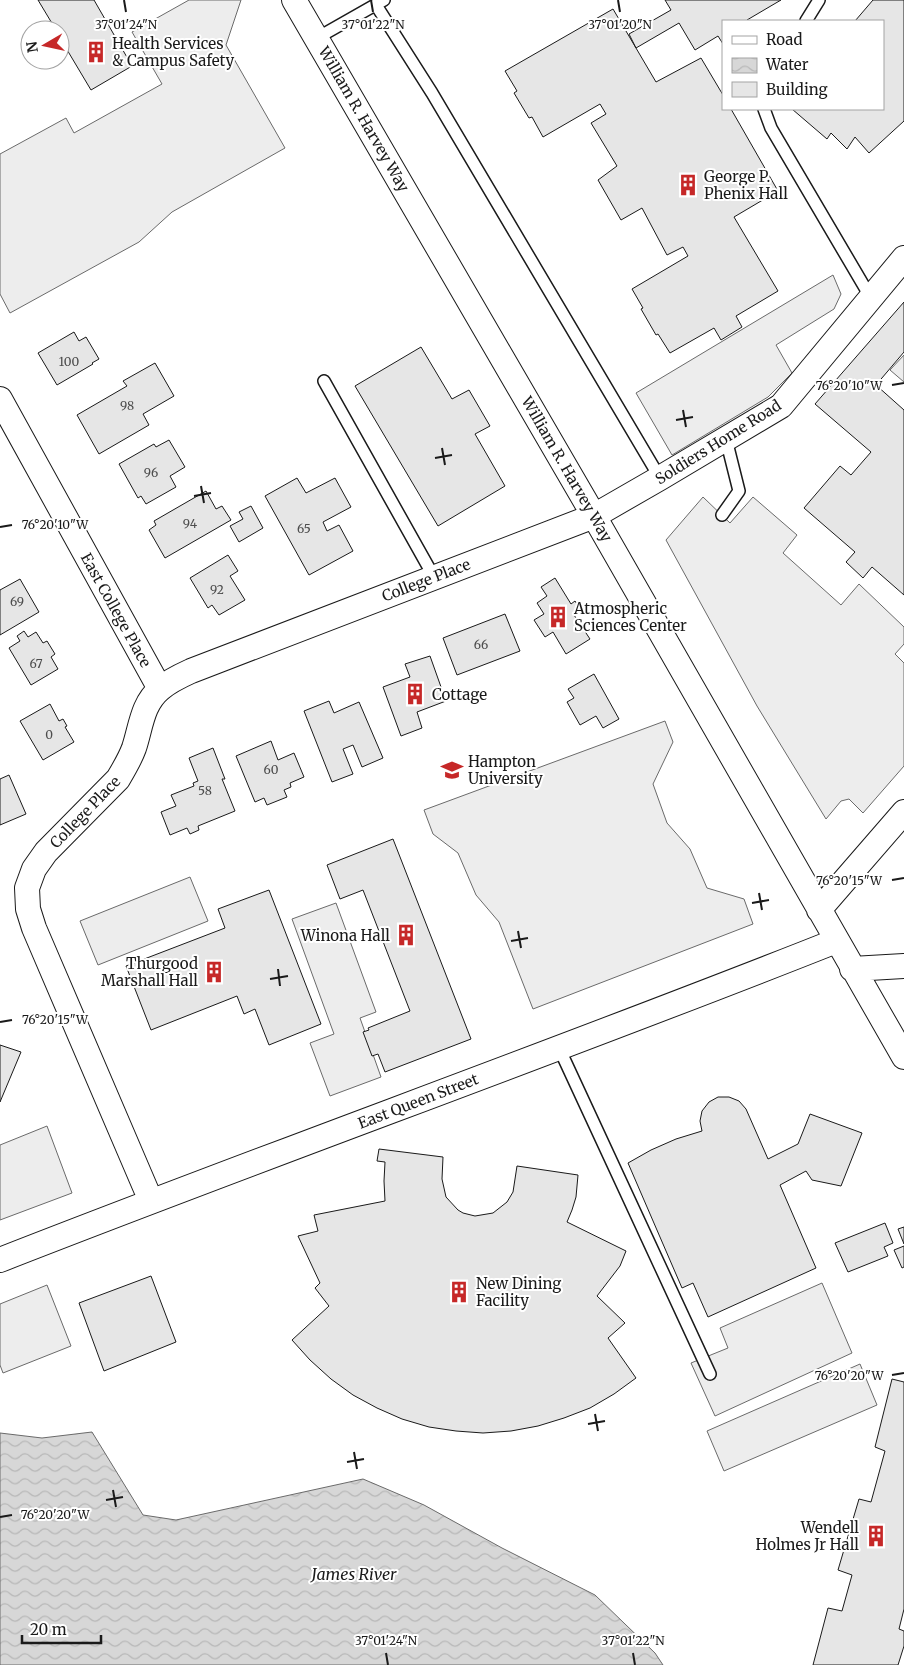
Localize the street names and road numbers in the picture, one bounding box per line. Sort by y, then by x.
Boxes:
street label: William R. Harvey Way [314,42,413,195]
street label: William R. Harvey Way [517,392,616,545]
street label: Soldiers Home Road [652,396,784,488]
street label: East College Place [77,549,155,671]
street label: College Place [379,554,473,606]
street label: College Place [46,772,124,852]
street label: East Queen Street [355,1069,481,1133]

